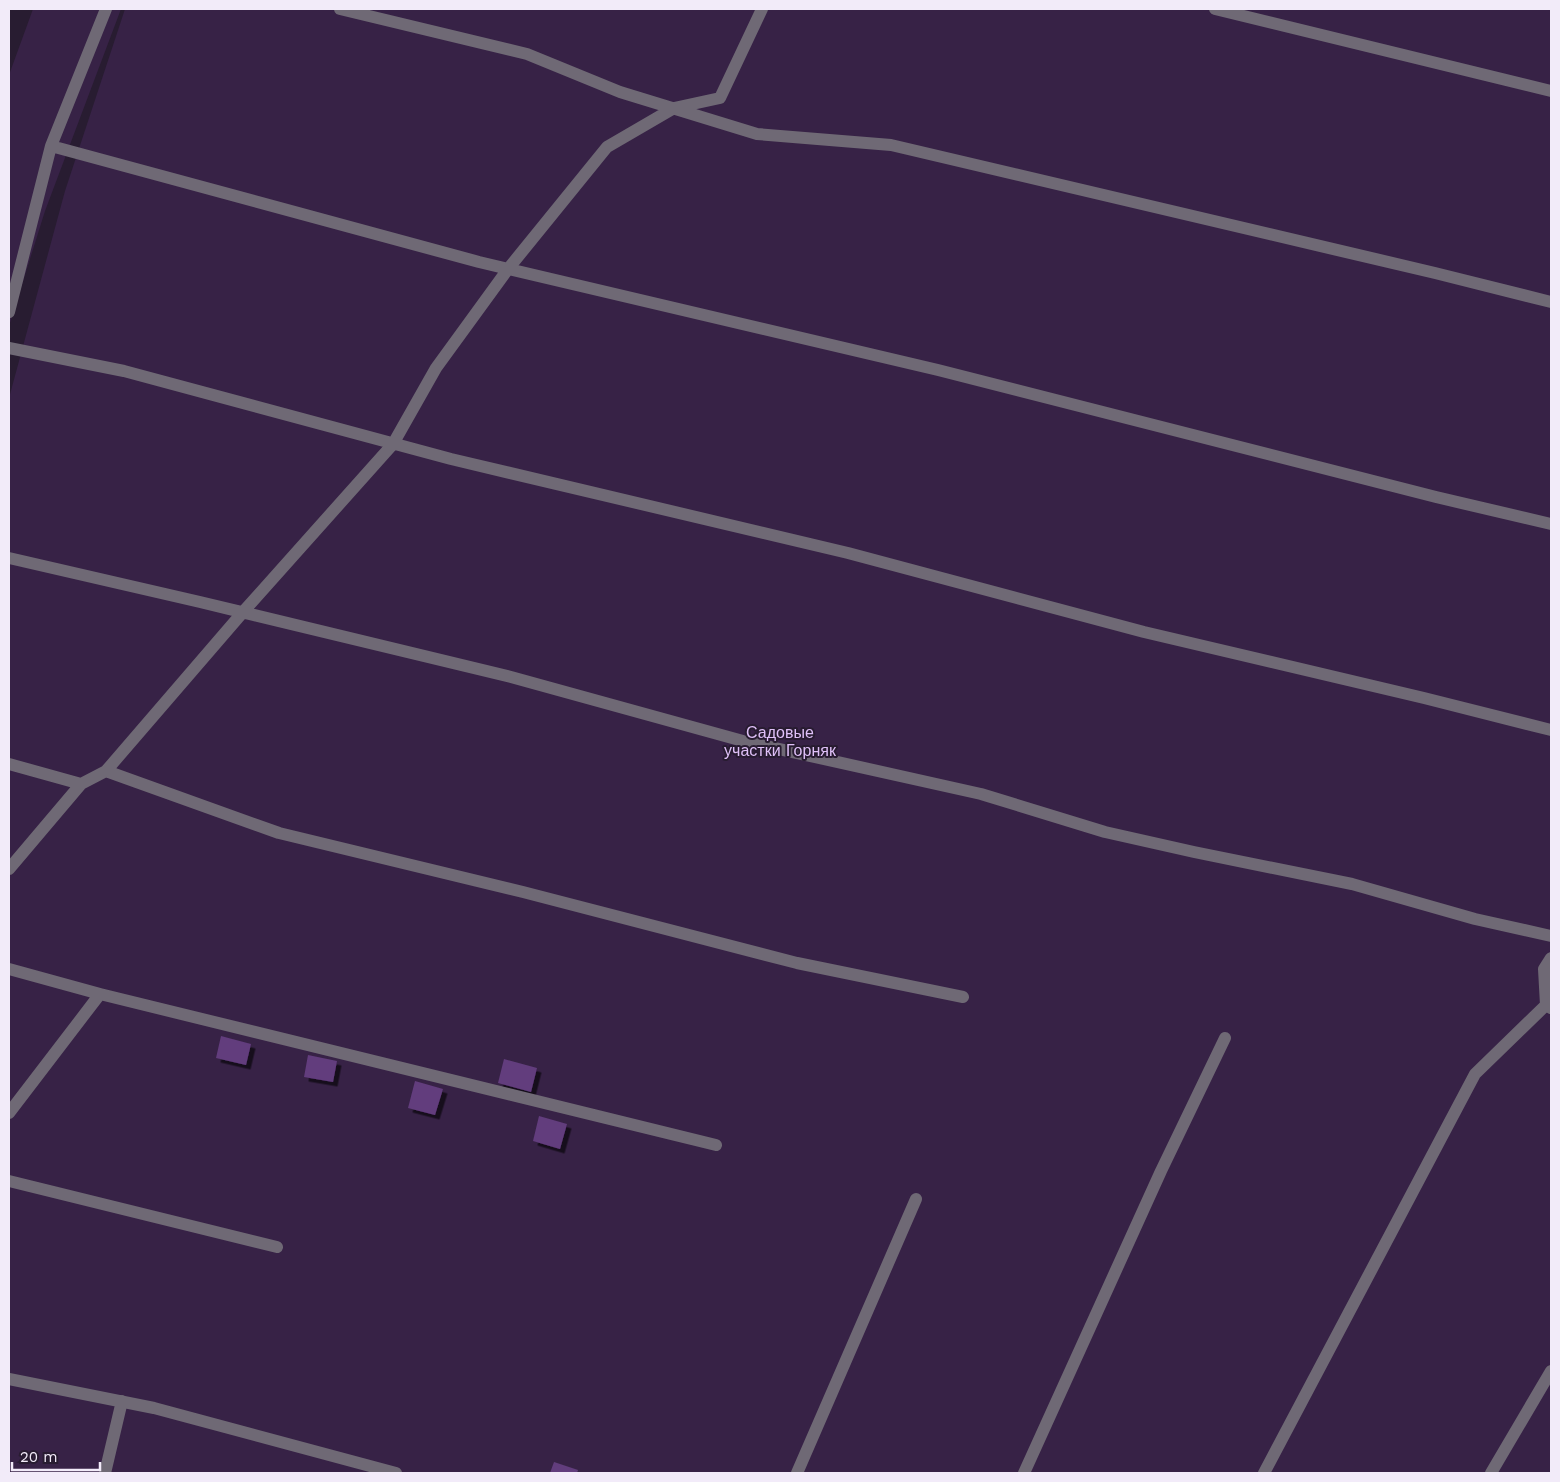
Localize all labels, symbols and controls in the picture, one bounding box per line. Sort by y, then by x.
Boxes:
park label: Садовые участки Горняк [724,723,837,760]
scale bar [12,1440,100,1472]
text: 20 m [20,1448,58,1466]

